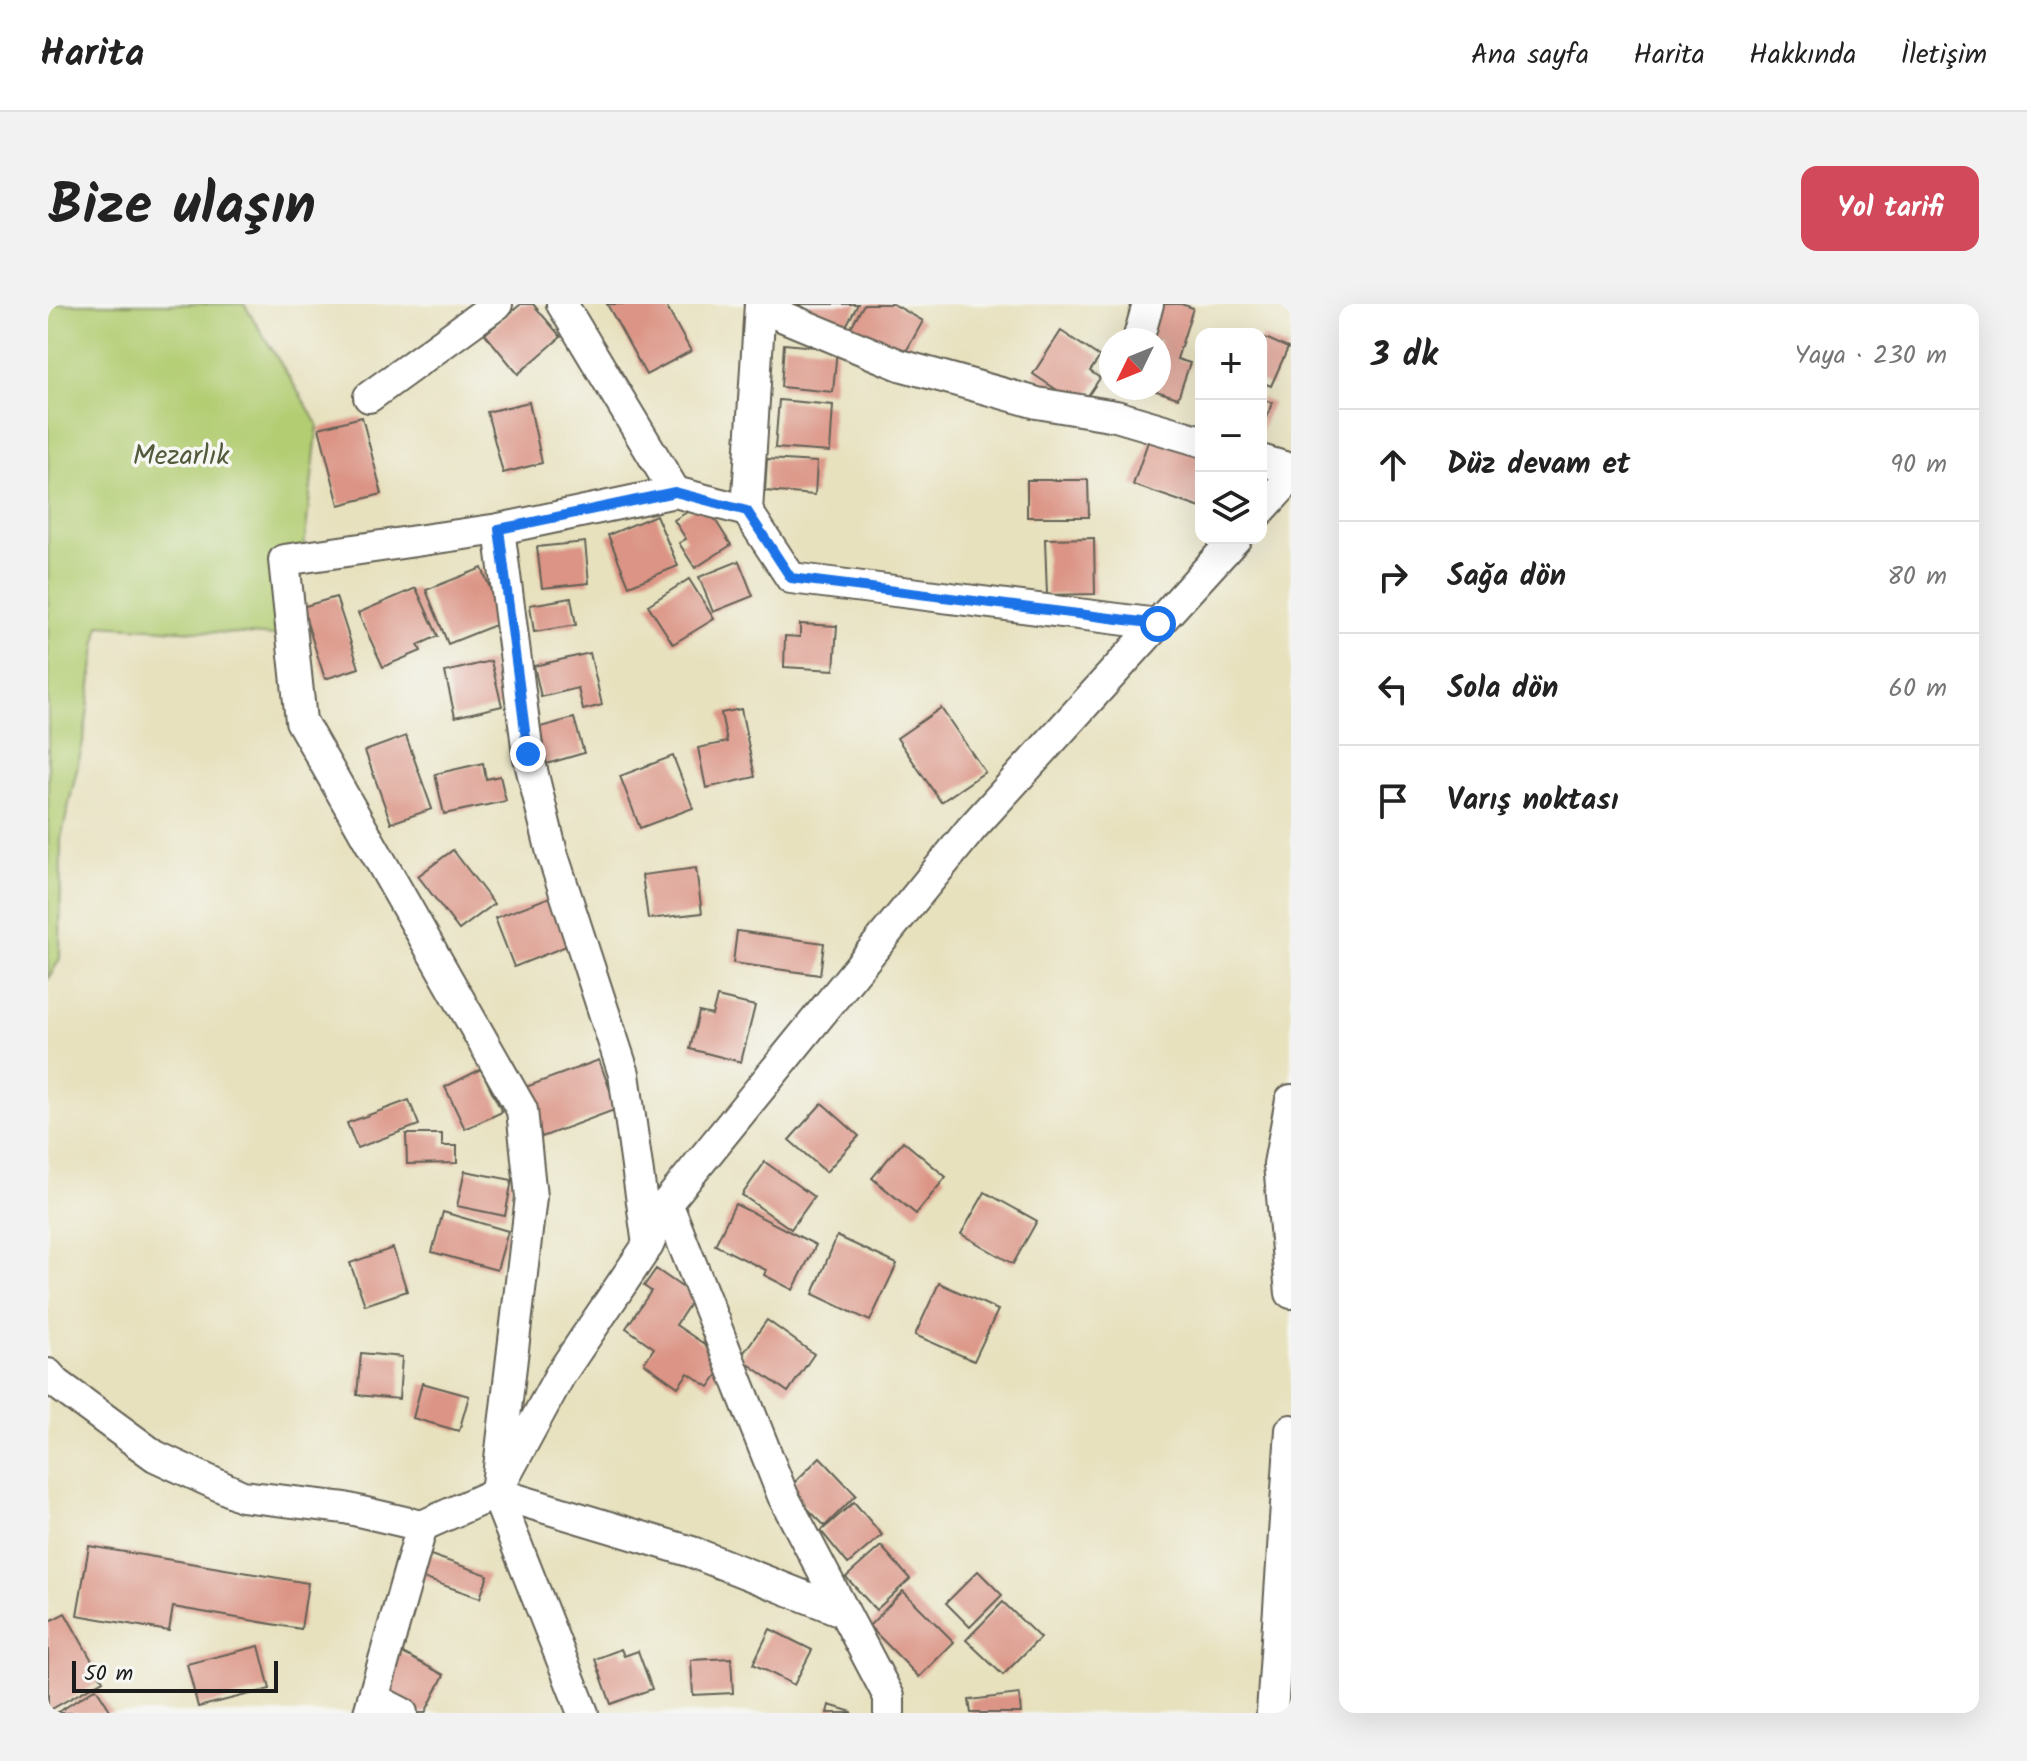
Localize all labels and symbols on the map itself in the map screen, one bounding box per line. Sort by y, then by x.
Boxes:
north arrow [1099,328,1171,400]
park label: Mezarlık [133,434,230,479]
route start [1140,606,1176,642]
route end [510,736,546,772]
scale bar [72,1657,278,1693]

